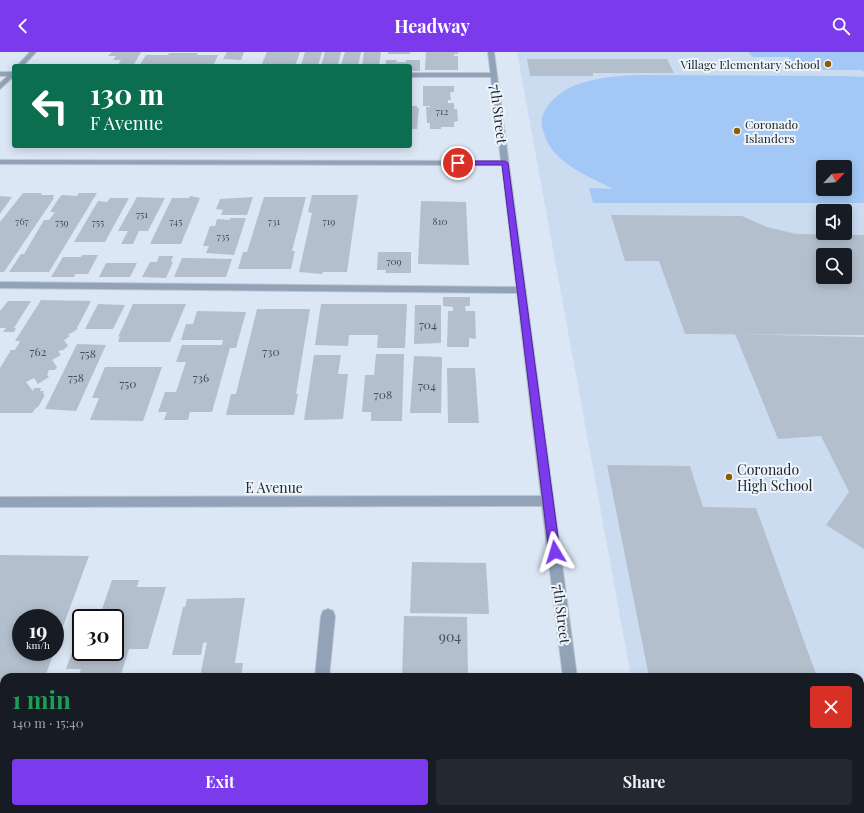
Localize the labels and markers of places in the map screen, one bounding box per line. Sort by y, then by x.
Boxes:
place label: Village Elementary School [679,56,821,72]
marker: Village Elementary School [823,59,833,69]
place label: Coronado Islanders [745,116,799,146]
marker: Coronado Islanders [732,126,742,136]
pin [441,146,475,180]
place label: Coronado High School [737,460,813,495]
marker: Coronado High School [724,472,734,482]

